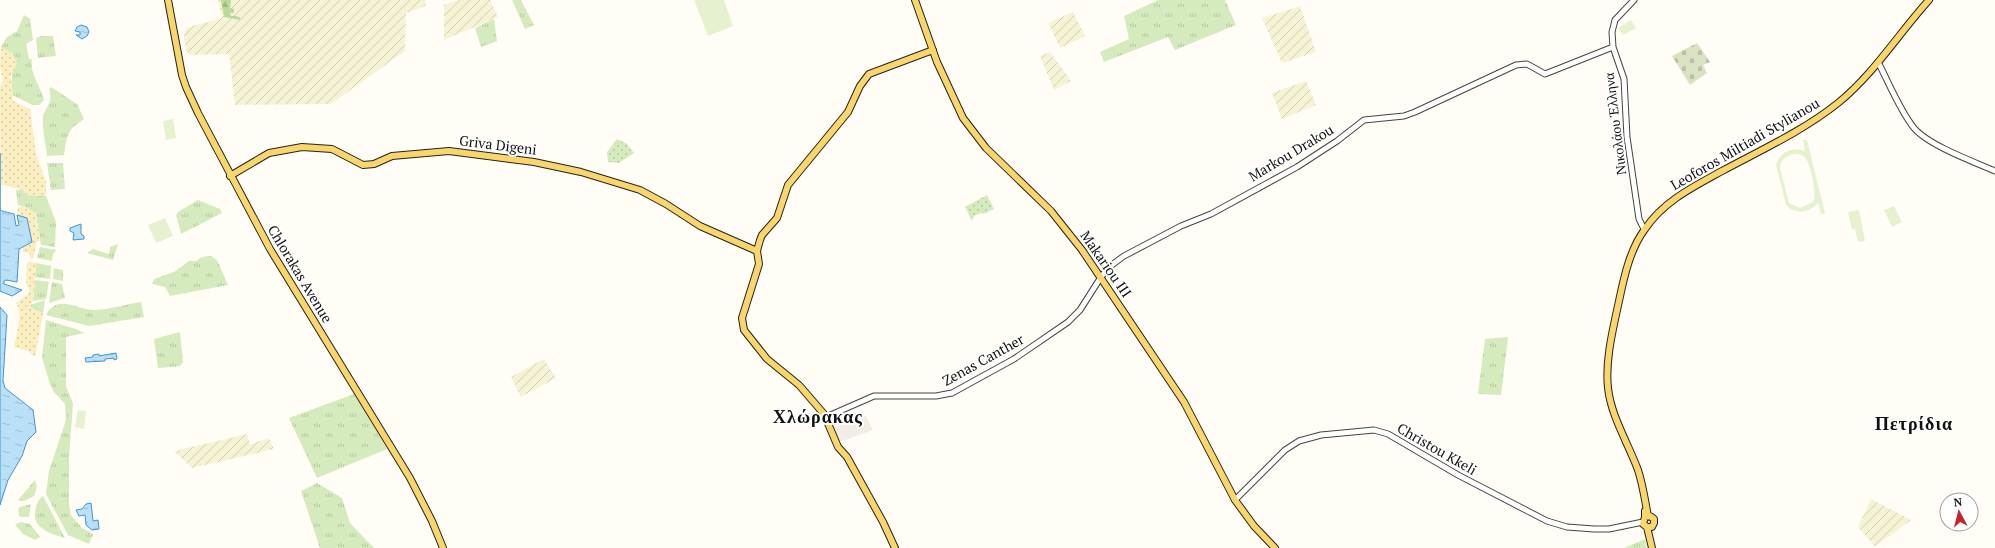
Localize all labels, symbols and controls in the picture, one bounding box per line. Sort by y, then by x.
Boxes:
street label: Νικολάου Έλληνα [1599,71,1630,176]
street label: Leoforos Miltiadi Stylianou [1667,93,1823,194]
street label: Markou Drakou [1245,120,1337,185]
street label: Griva Digeni [458,130,538,159]
street label: Chlorakas Avenue [264,221,337,326]
street label: Makariou III [1077,227,1136,301]
street label: Zenas Canther [939,329,1027,390]
district label: Χλώρακας [773,404,863,428]
district label: Πετρίδια [1875,411,1953,435]
street label: Christou Kkeli [1394,418,1480,479]
north arrow [1939,492,1979,532]
text: N [1953,495,1963,510]

